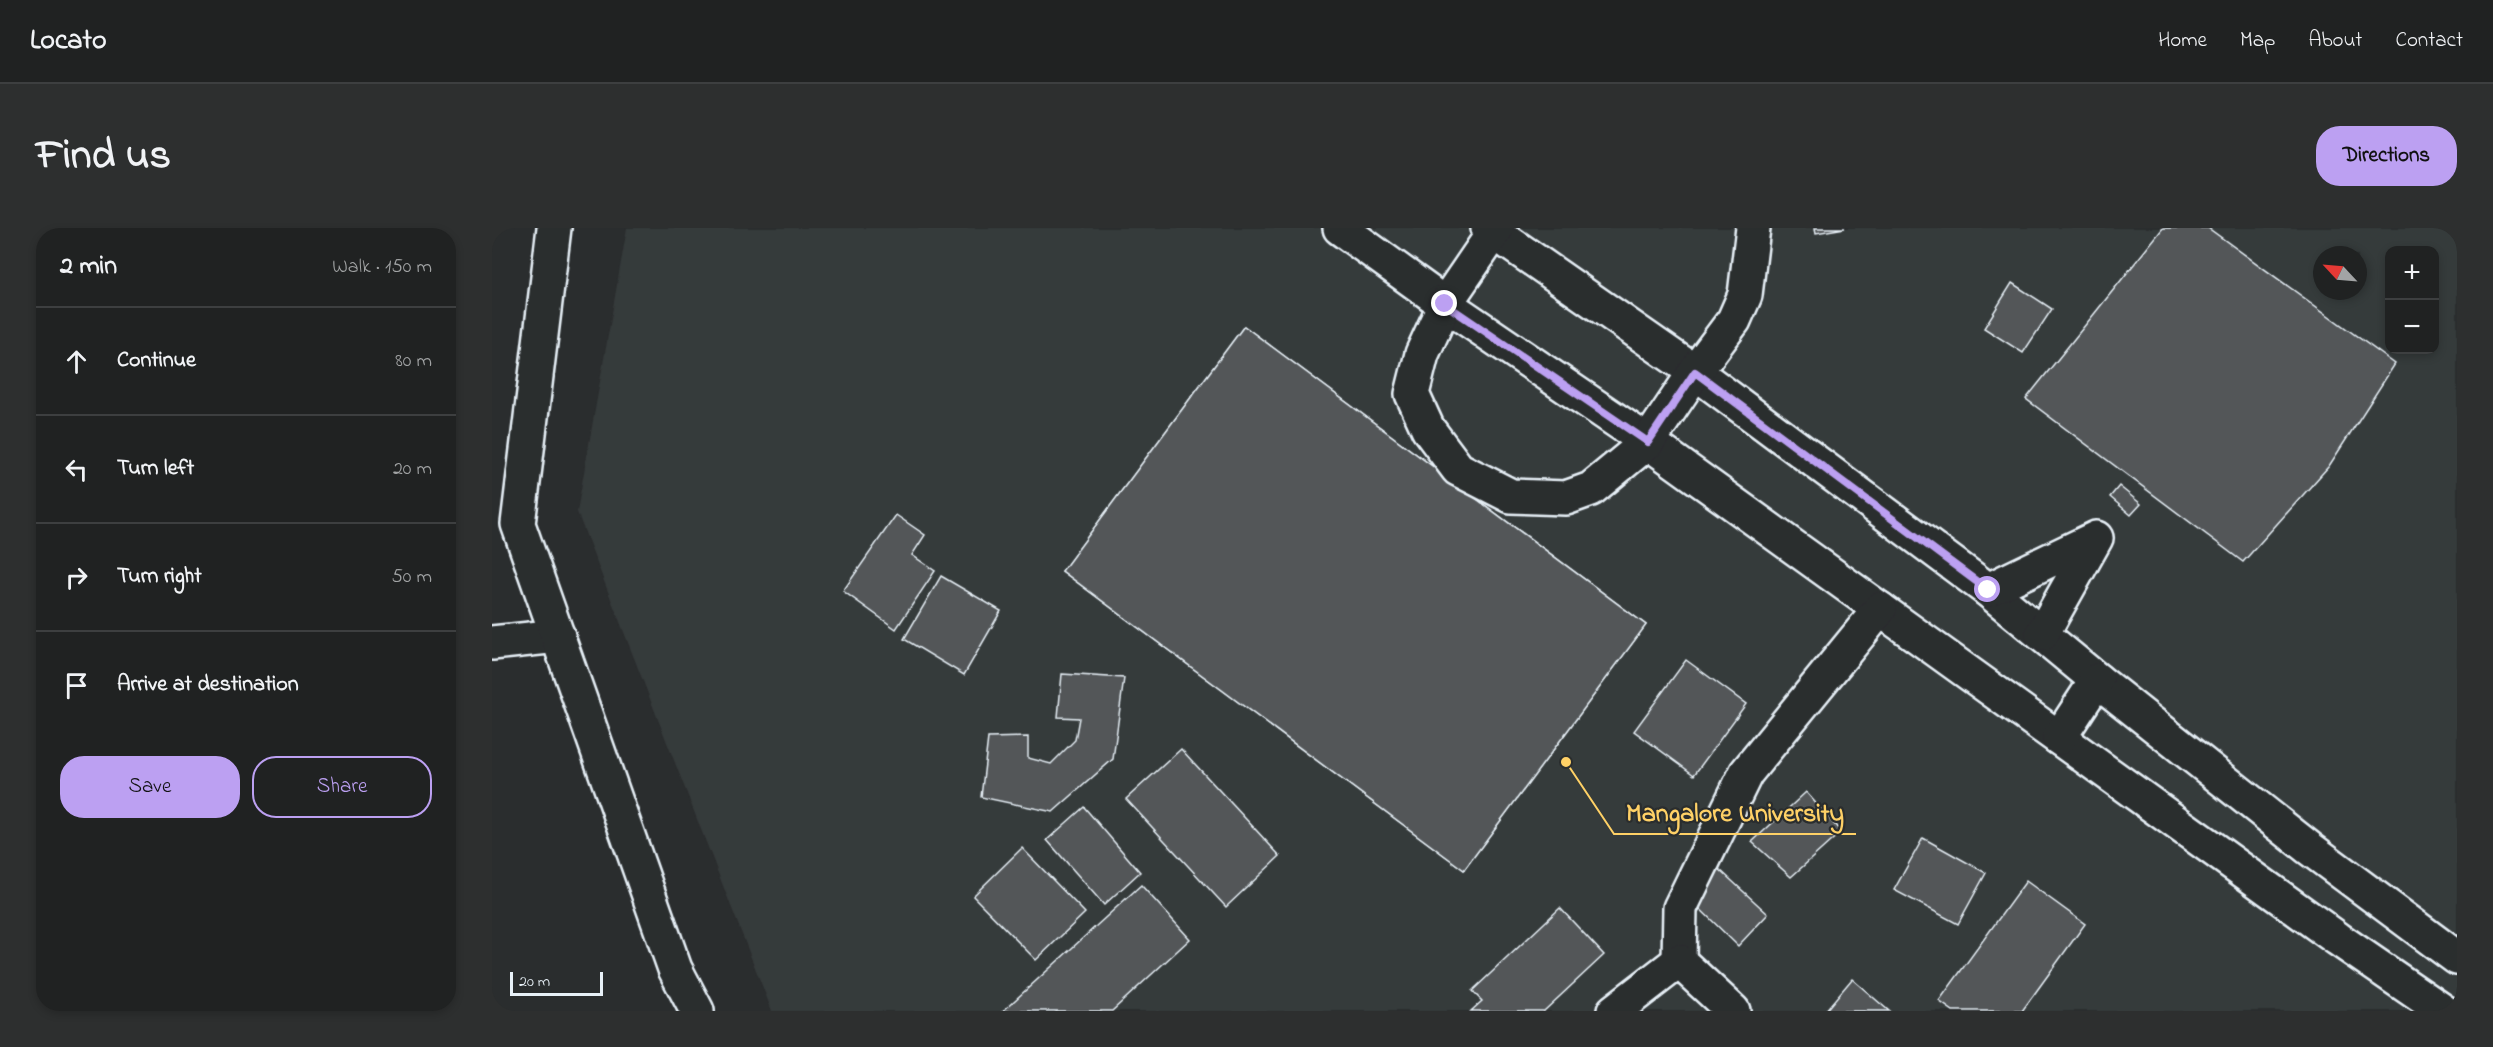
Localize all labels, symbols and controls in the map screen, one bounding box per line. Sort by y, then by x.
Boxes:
text: Locato [30,21,106,62]
text: Home [2158,26,2207,56]
text: Map [2240,26,2275,56]
text: About [2308,26,2362,56]
text: Contact [2395,26,2463,56]
text: Find us [36,126,171,187]
button: Directions [2316,126,2457,186]
north arrow [2313,246,2367,300]
map controls [2385,246,2439,354]
button: + [2385,246,2439,300]
text: 2 min [60,248,117,286]
text: Walk · 150 m [332,253,432,282]
route end [1431,290,1457,316]
button: − [2385,300,2439,354]
icon: ahead [60,345,93,378]
text: Continue [117,345,196,377]
text: 80 m [395,347,432,376]
icon: left [60,453,93,486]
text: Turn left [117,453,194,485]
text: 20 m [393,455,432,484]
icon: right [60,561,93,594]
text: Turn right [117,561,202,593]
text: 50 m [391,563,432,592]
route start [1974,576,2000,602]
icon: arrive [60,669,93,702]
text: Arrive at destination [117,669,299,701]
button: Save [60,756,240,818]
button: Share [252,756,432,818]
callout: Mangalore University [1614,790,1856,834]
text: Mangalore University [1626,796,1844,835]
scale bar [510,969,603,996]
text: 20 m [519,970,550,994]

